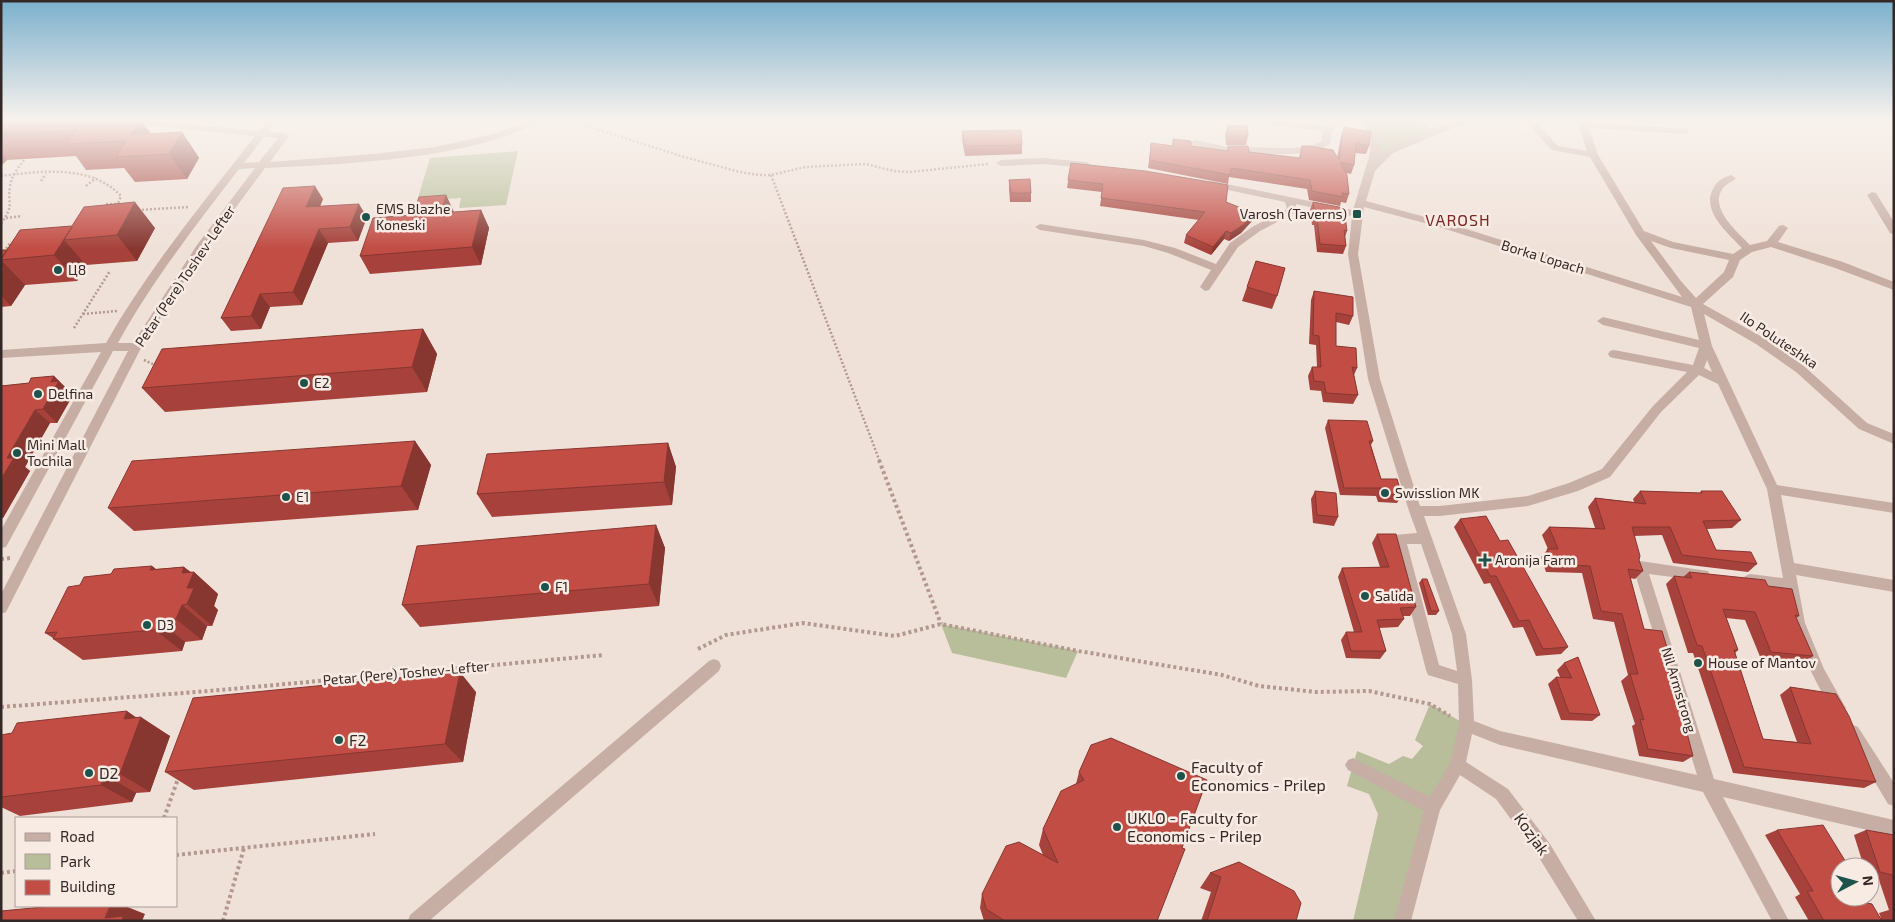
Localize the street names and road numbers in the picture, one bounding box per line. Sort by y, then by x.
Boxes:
street label: Petar (Pere) Toshev-Lefter [131,201,239,350]
street label: Borka Lopach [1499,236,1587,277]
street label: Ilo Poluteshka [1737,307,1821,372]
street label: Nil Armstrong [1658,645,1701,735]
street label: Petar (Pere) Toshev-Lefter [322,657,490,688]
street label: Kozjak [1510,809,1554,859]

